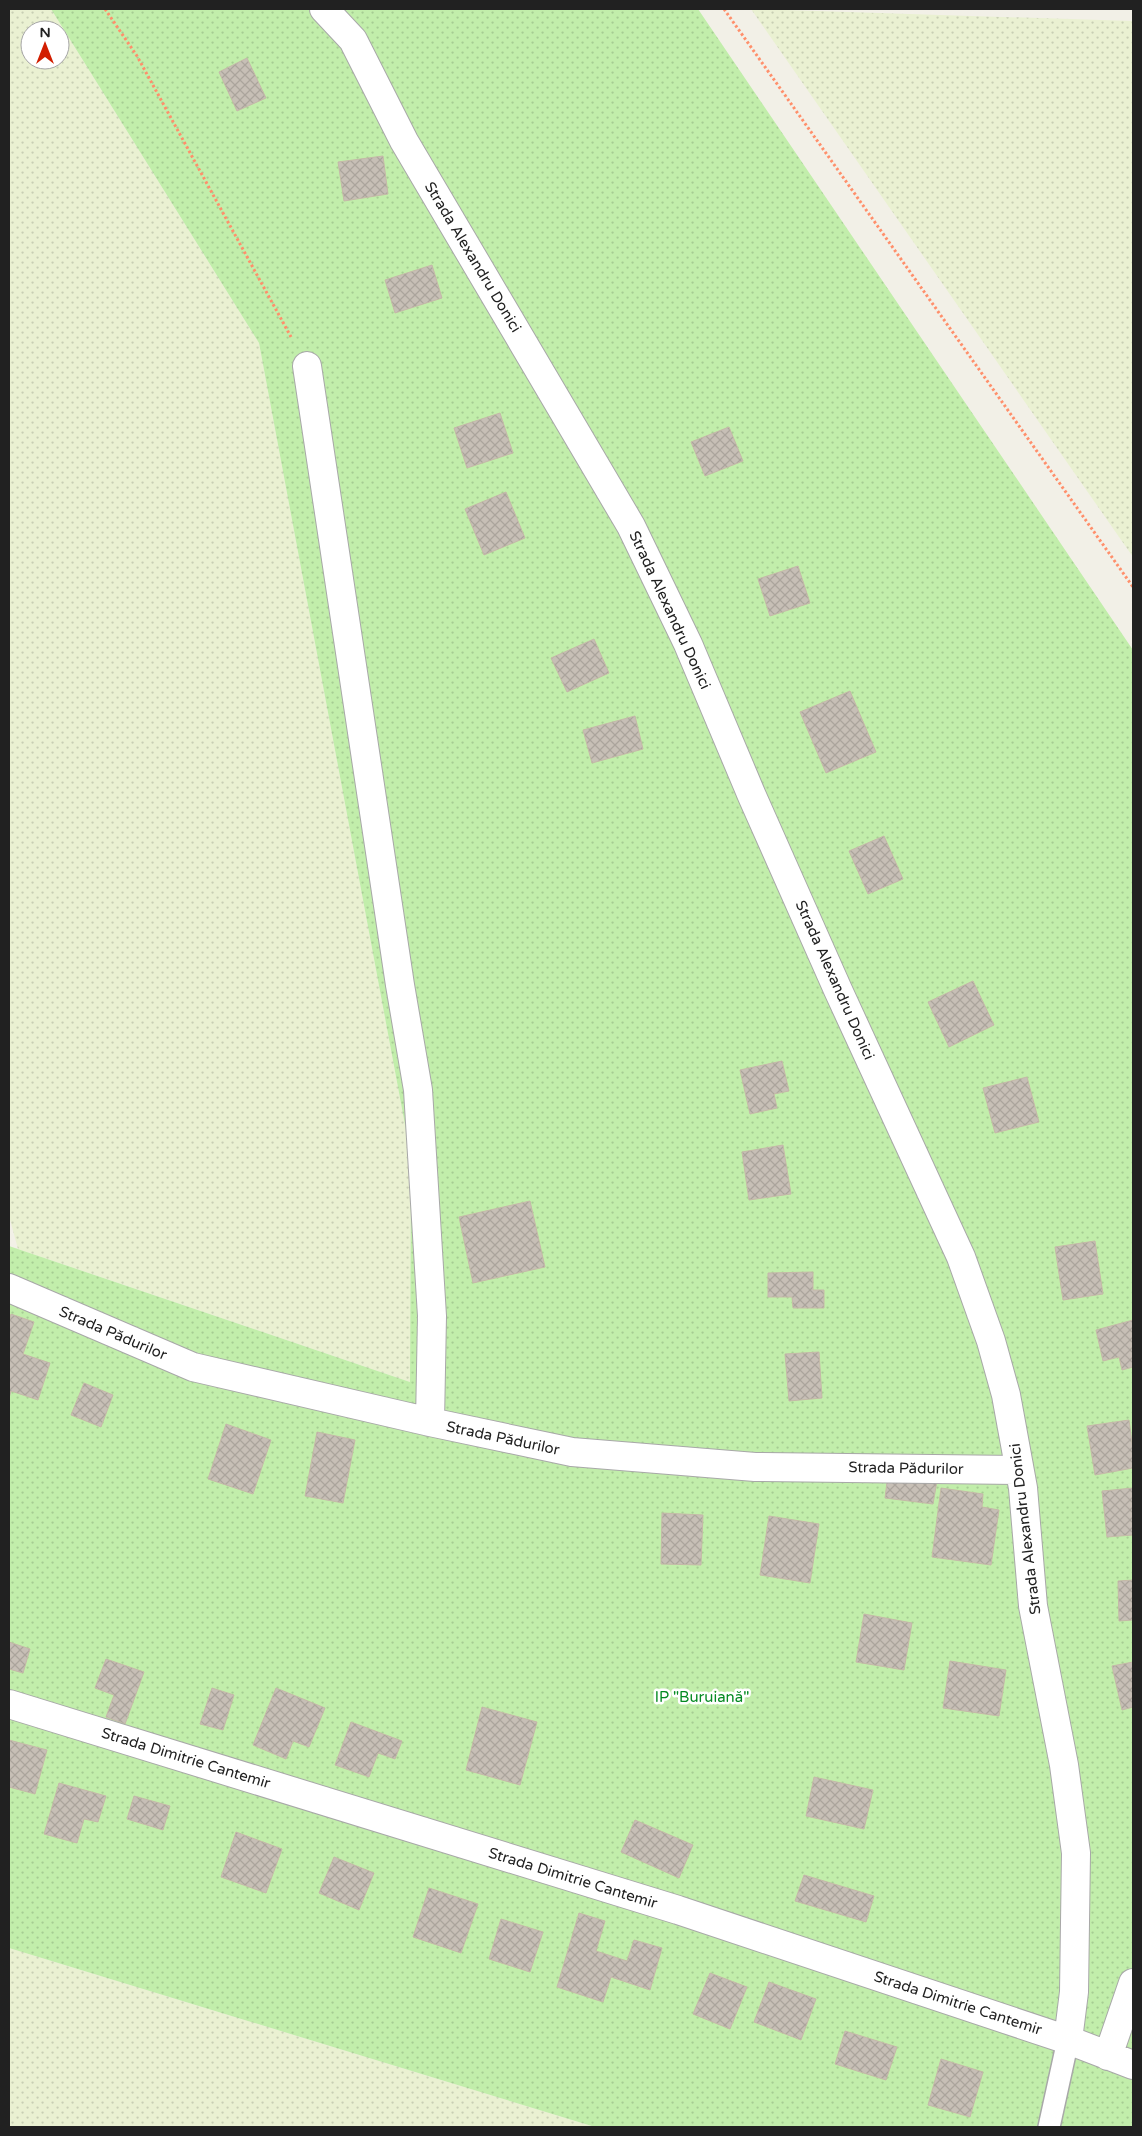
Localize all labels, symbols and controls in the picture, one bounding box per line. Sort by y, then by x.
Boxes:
north arrow [20,20,70,70]
text: N [39,24,51,41]
street label: Strada Alexandru Donici [421,178,525,336]
street label: Strada Alexandru Donici [625,528,715,692]
street label: Strada Alexandru Donici [792,898,878,1062]
street label: Strada Pădurilor [56,1302,170,1364]
street label: Strada Pădurilor [445,1417,562,1459]
street label: Strada Alexandru Donici [1006,1442,1044,1616]
street label: Strada Pădurilor [848,1458,964,1478]
park label: IP "Buruiană" [655,1688,749,1706]
street label: Strada Dimitrie Cantemir [99,1724,273,1792]
street label: Strada Dimitrie Cantemir [486,1844,660,1912]
street label: Strada Dimitrie Cantemir [872,1967,1045,2039]

